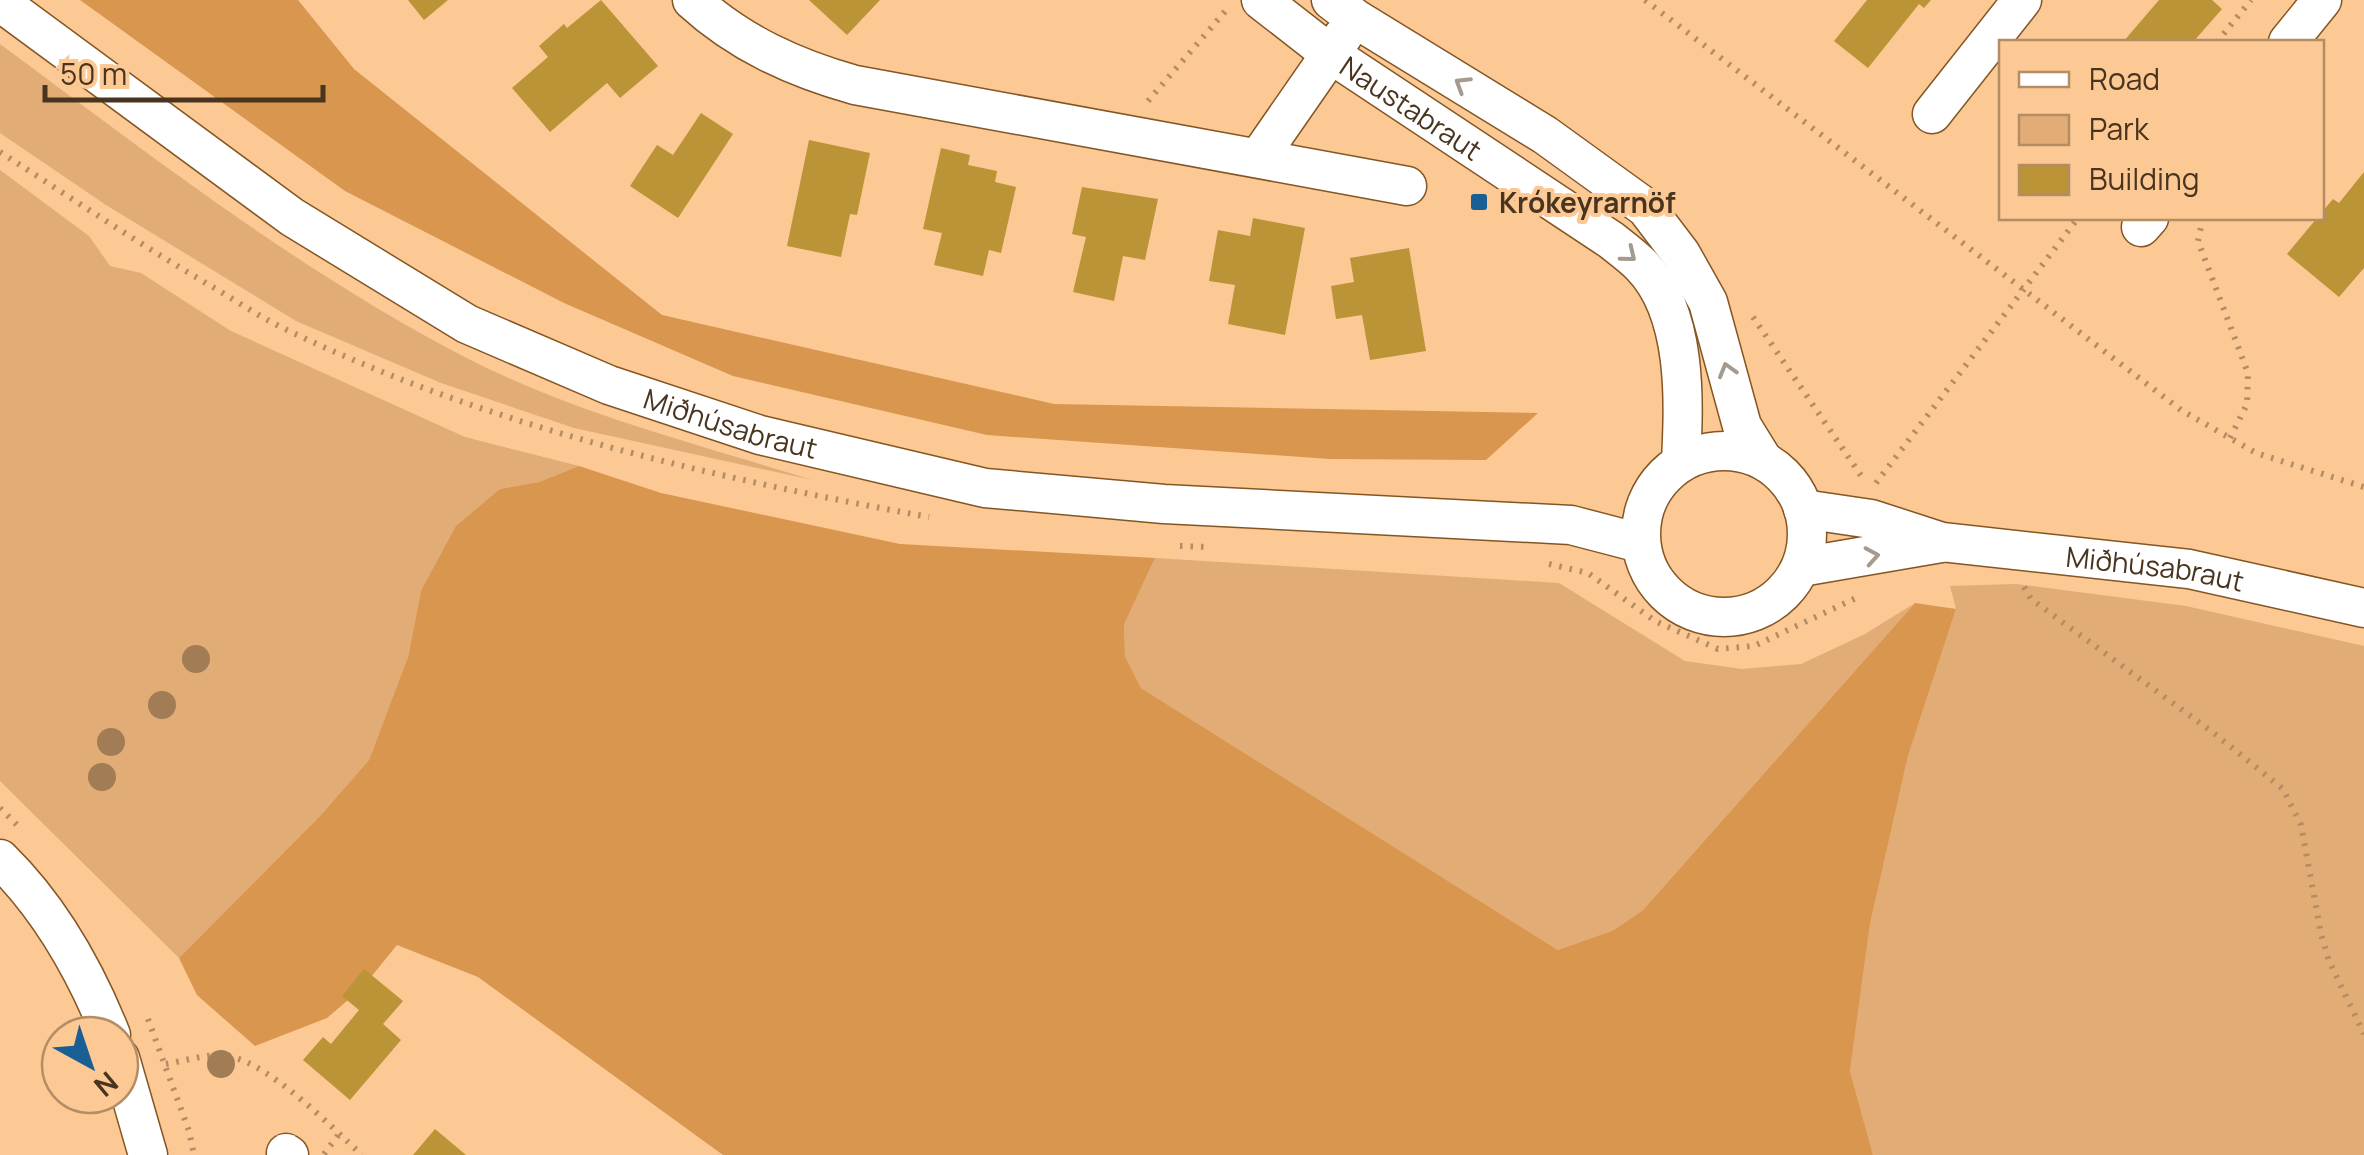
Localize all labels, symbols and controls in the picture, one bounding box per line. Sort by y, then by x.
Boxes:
scale bar [45,40,322,102]
legend [1999,40,2324,220]
street label: Naustabraut [1333,47,1490,168]
text: 50 m [60,53,127,94]
text: Road [2089,58,2160,99]
one-way arrow [1455,78,1473,97]
text: Park [2089,108,2150,149]
text: Building [2089,158,2200,199]
place label: Krókeyrarnöf [1499,183,1676,221]
marker: Krókeyrarnöf [1468,191,1490,213]
one-way arrow [1617,243,1635,261]
one-way arrow [1718,362,1739,379]
street label: Miðhúsabraut [639,379,821,467]
street label: Miðhúsabraut [2064,537,2248,600]
one-way arrow [1864,546,1880,567]
north arrow [40,1015,140,1115]
text: N [87,1064,127,1106]

